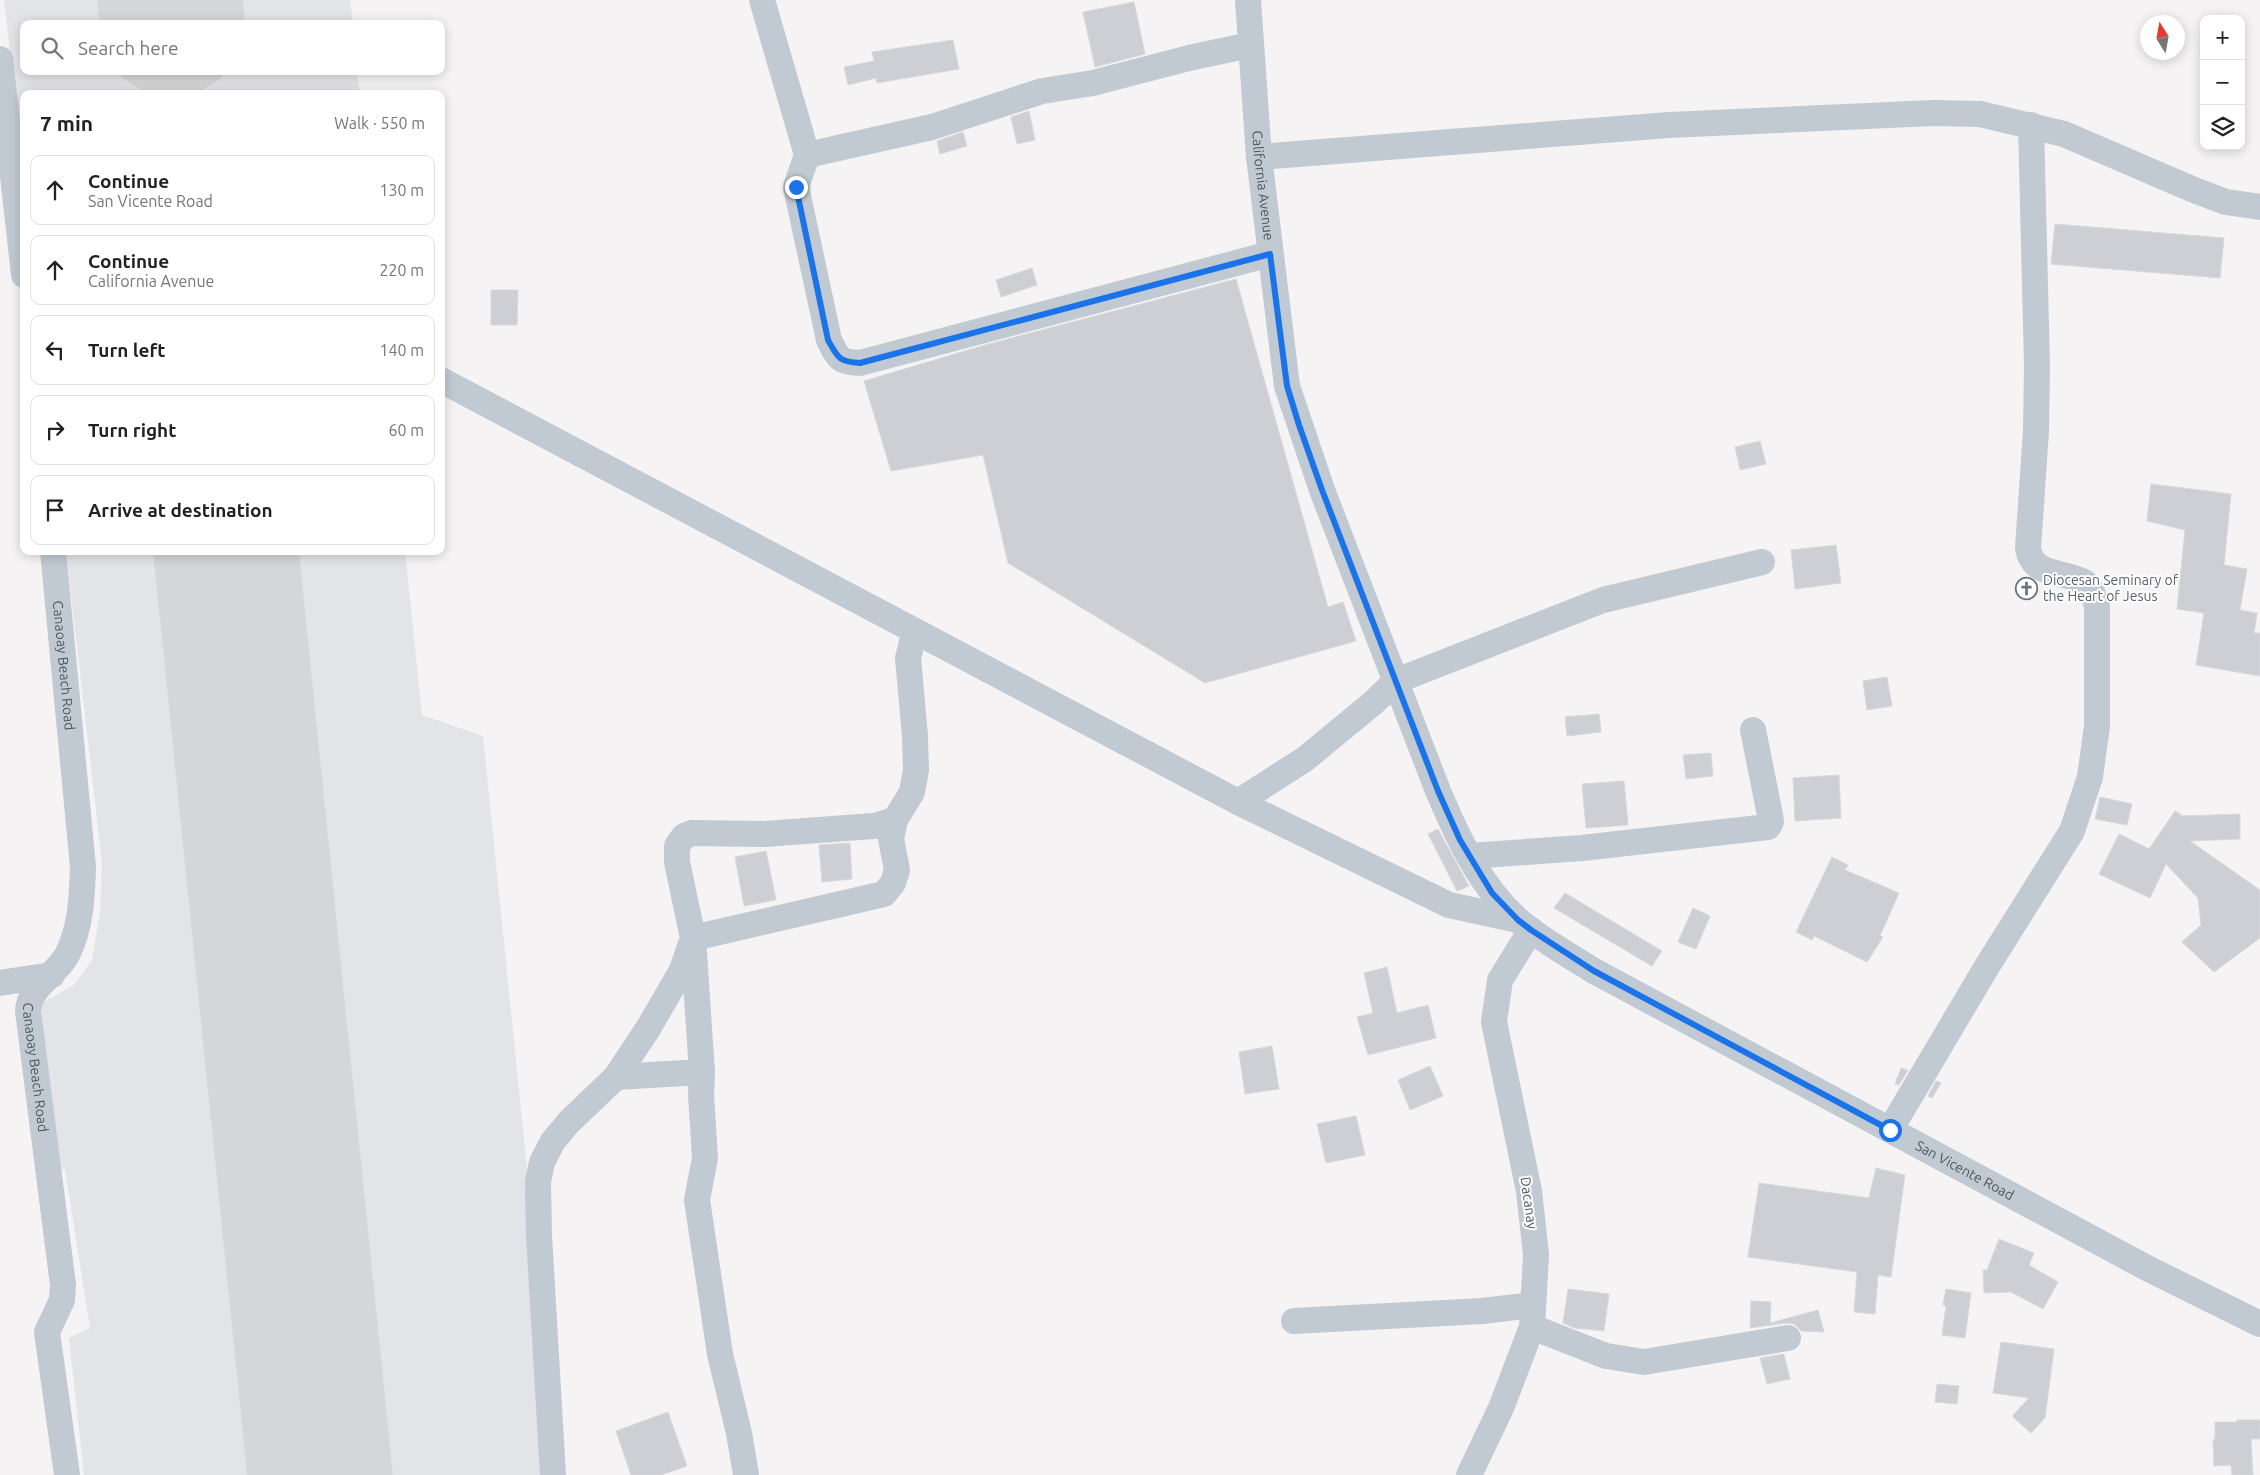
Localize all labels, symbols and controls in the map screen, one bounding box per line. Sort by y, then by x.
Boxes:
north arrow [2140,15,2185,60]
map controls [2200,15,2245,150]
button: + [2200,15,2245,60]
search box [20,20,445,75]
icon: search [38,34,66,62]
text: Search here [78,37,178,59]
button: − [2200,60,2245,105]
button: layers [2200,105,2245,150]
text: 7 min [40,111,93,135]
text: Walk · 550 m [334,114,425,132]
street label: California Avenue [1249,130,1277,241]
text: Continue [88,170,169,192]
icon: ahead [41,176,69,204]
route end [785,176,808,199]
text: 130 m [379,181,424,199]
text: San Vicente Road [88,192,213,210]
text: Continue [88,250,169,272]
icon: ahead [41,256,69,284]
text: 220 m [379,261,424,279]
text: California Avenue [88,272,214,290]
icon: left [41,336,69,364]
text: Turn left [88,339,166,361]
text: 140 m [379,341,424,359]
icon: right [41,416,69,444]
text: Turn right [88,419,176,441]
text: 60 m [388,421,424,439]
icon: arrive [41,496,69,524]
text: Arrive at destination [88,499,273,521]
place label: Diocesan Seminary of the Heart of Jesus [2043,572,2179,604]
church icon: Diocesan Seminary of the Heart of Jesus [2015,576,2039,600]
street label: Canaoay Beach Road [50,600,78,731]
street label: Canaoay Beach Road [20,1001,51,1133]
route start [1879,1119,1902,1142]
street label: San Vicente Road [1913,1137,2017,1203]
street label: Dacanay [1517,1176,1541,1230]

